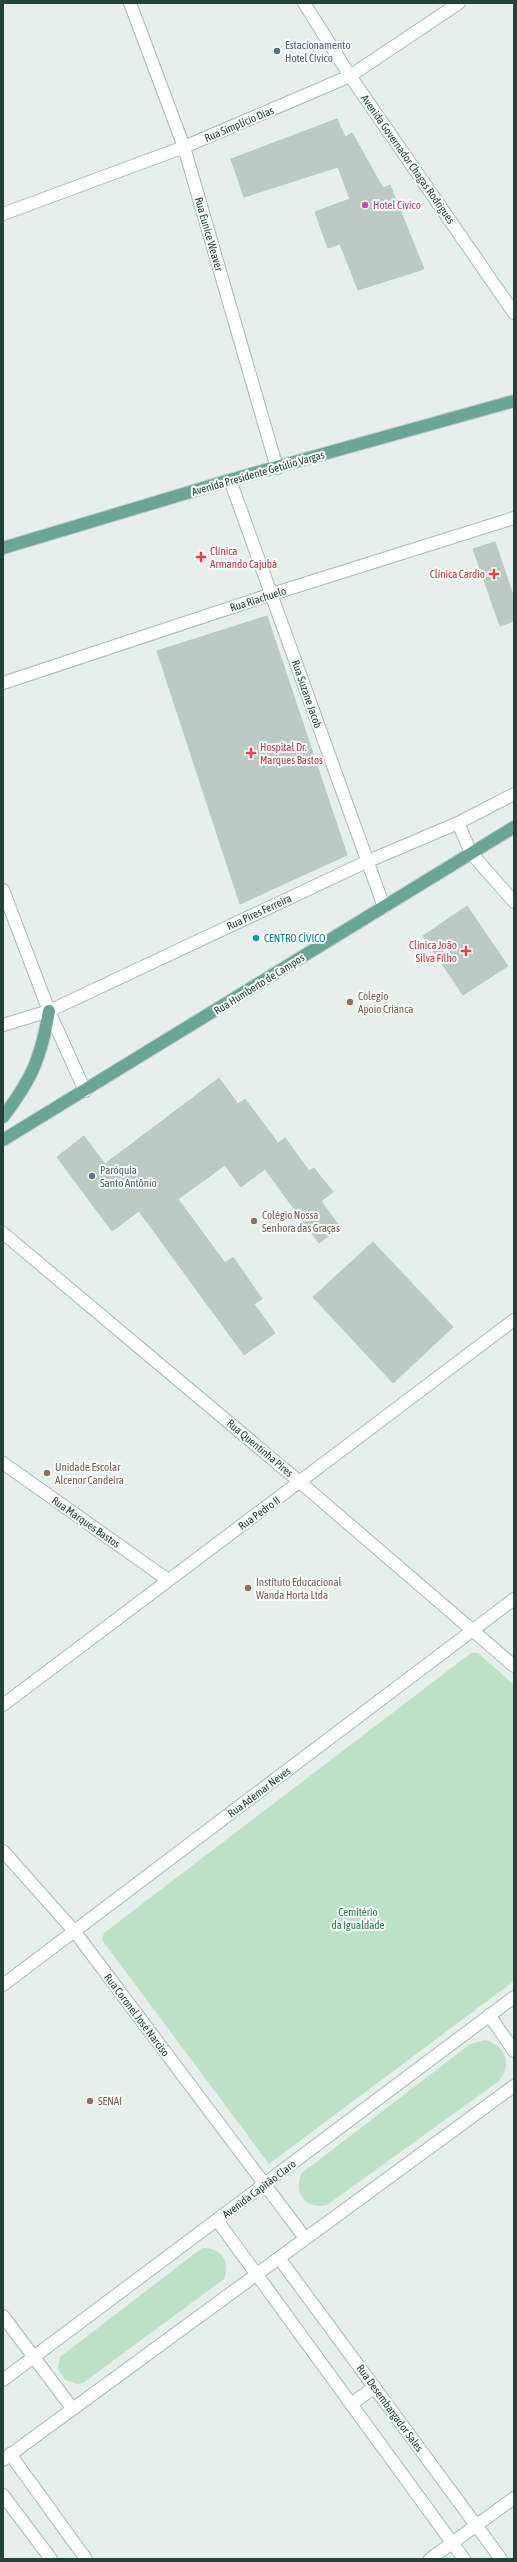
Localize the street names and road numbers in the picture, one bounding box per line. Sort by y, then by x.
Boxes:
street label: Avenida Governador Chagas Rodrigues [359,92,457,226]
street label: Rua Simplício Dias [203,104,276,144]
street label: Rua Eunice Weaver [193,196,225,273]
street label: Avenida Presidente Getúlio Vargas [190,448,326,498]
street label: Rua Riachuelo [228,584,288,614]
street label: Rua Suzane Jacob [290,658,324,730]
street label: Rua Pires Ferreira [225,892,293,932]
street label: Rua Humberto de Campos [212,951,306,1017]
street label: Rua Quentinha Pires [225,1417,295,1479]
street label: Rua Marques Bastos [50,1494,122,1550]
street label: Rua Pedro II [236,1494,282,1532]
street label: Rua Ademar Neves [225,1764,293,1820]
street label: Rua Coronel José Narciso [102,1971,172,2059]
street label: Avenida Capitão Claro [220,2158,298,2220]
street label: Rua Desembargador Sales [354,2362,426,2454]

